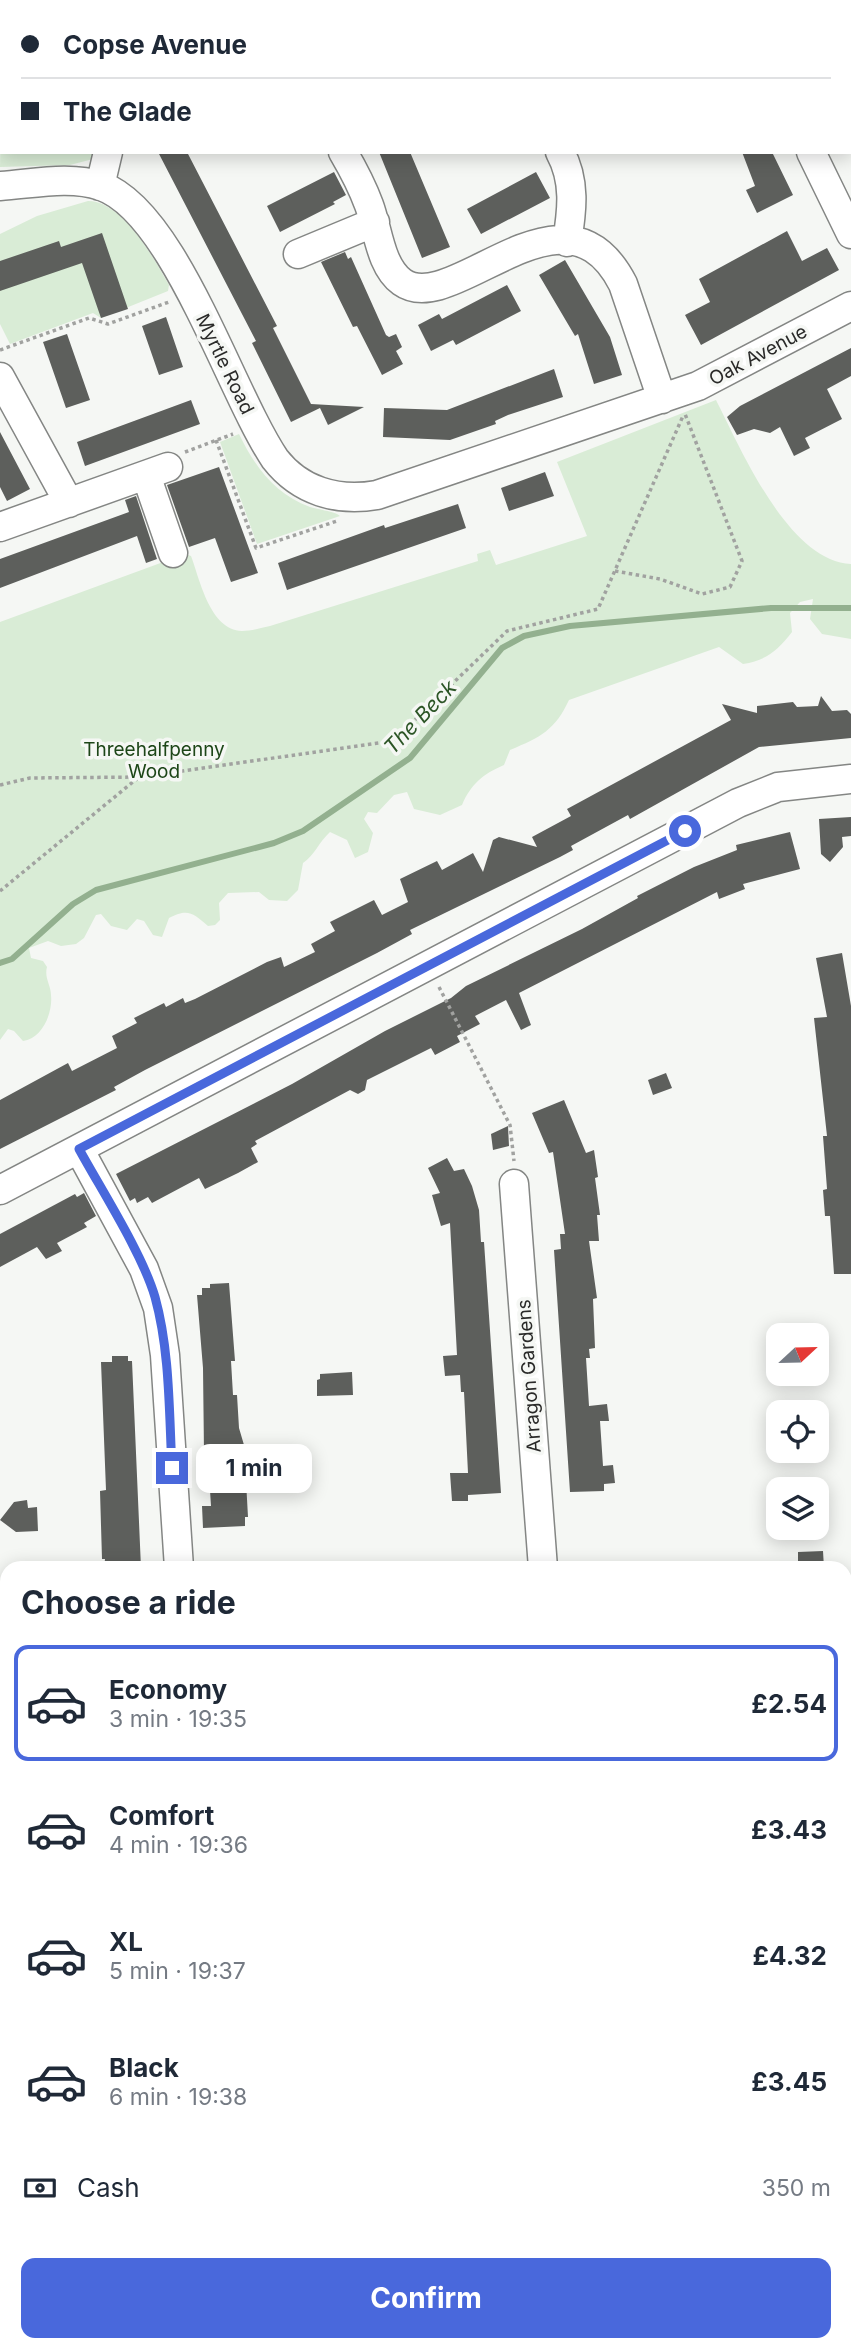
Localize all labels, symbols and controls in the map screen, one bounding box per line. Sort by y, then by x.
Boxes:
text: Copse Avenue [63,29,247,60]
text: The Glade [63,96,192,127]
street label: Myrtle Road [191,310,259,418]
street label: Oak Avenue [705,320,811,390]
water label: The Beck [379,674,462,759]
park label: Threehalfpenny Wood [83,738,225,783]
route start [669,815,701,847]
street label: Arragon Gardens [512,1299,546,1453]
north arrow [766,1323,830,1386]
map controls [766,1323,829,1540]
button: locate [766,1400,829,1463]
callout: 1 min [196,1444,312,1492]
route end [156,1452,188,1484]
text: 1 min [226,1454,282,1482]
button: layers [766,1477,829,1540]
text: Choose a ride [21,1583,236,1622]
icon: car [25,1672,88,1735]
text: Economy [109,1674,227,1705]
text: £2.54 [751,1688,827,1719]
text: 3 min · 19:35 [109,1705,247,1733]
icon: car [25,1798,88,1861]
text: Comfort [109,1800,214,1831]
text: £3.43 [751,1814,827,1845]
text: 4 min · 19:36 [109,1831,248,1859]
icon: car [25,1924,88,1987]
text: XL [109,1926,143,1957]
text: £4.32 [752,1940,827,1971]
text: 5 min · 19:37 [109,1957,246,1985]
icon: car [25,2050,88,2113]
text: Black [109,2052,179,2083]
text: £3.45 [751,2066,827,2097]
text: 6 min · 19:38 [109,2083,247,2111]
icon: cash [21,2169,59,2207]
text: Cash [77,2172,140,2203]
text: 350 m [762,2174,831,2202]
button: Confirm [21,2258,831,2338]

